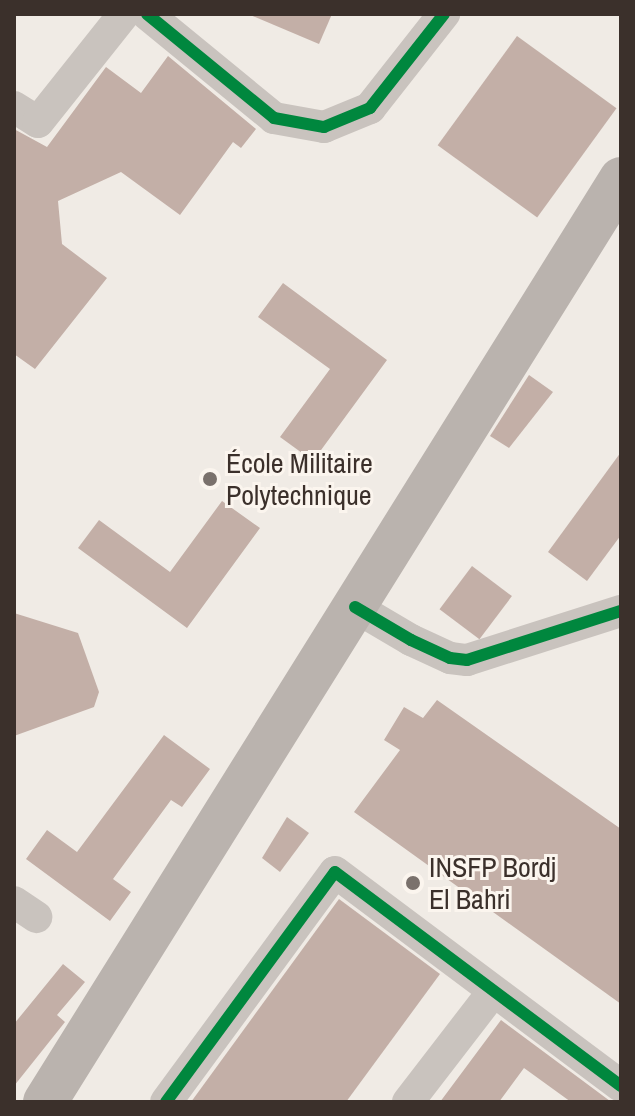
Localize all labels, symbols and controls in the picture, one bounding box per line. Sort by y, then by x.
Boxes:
place label: École Militaire Polytechnique [226,446,373,512]
marker: École Militaire Polytechnique [201,470,219,488]
place label: INSFP Bordj El Bahri [429,850,557,916]
marker: INSFP Bordj El Bahri [404,874,422,892]

